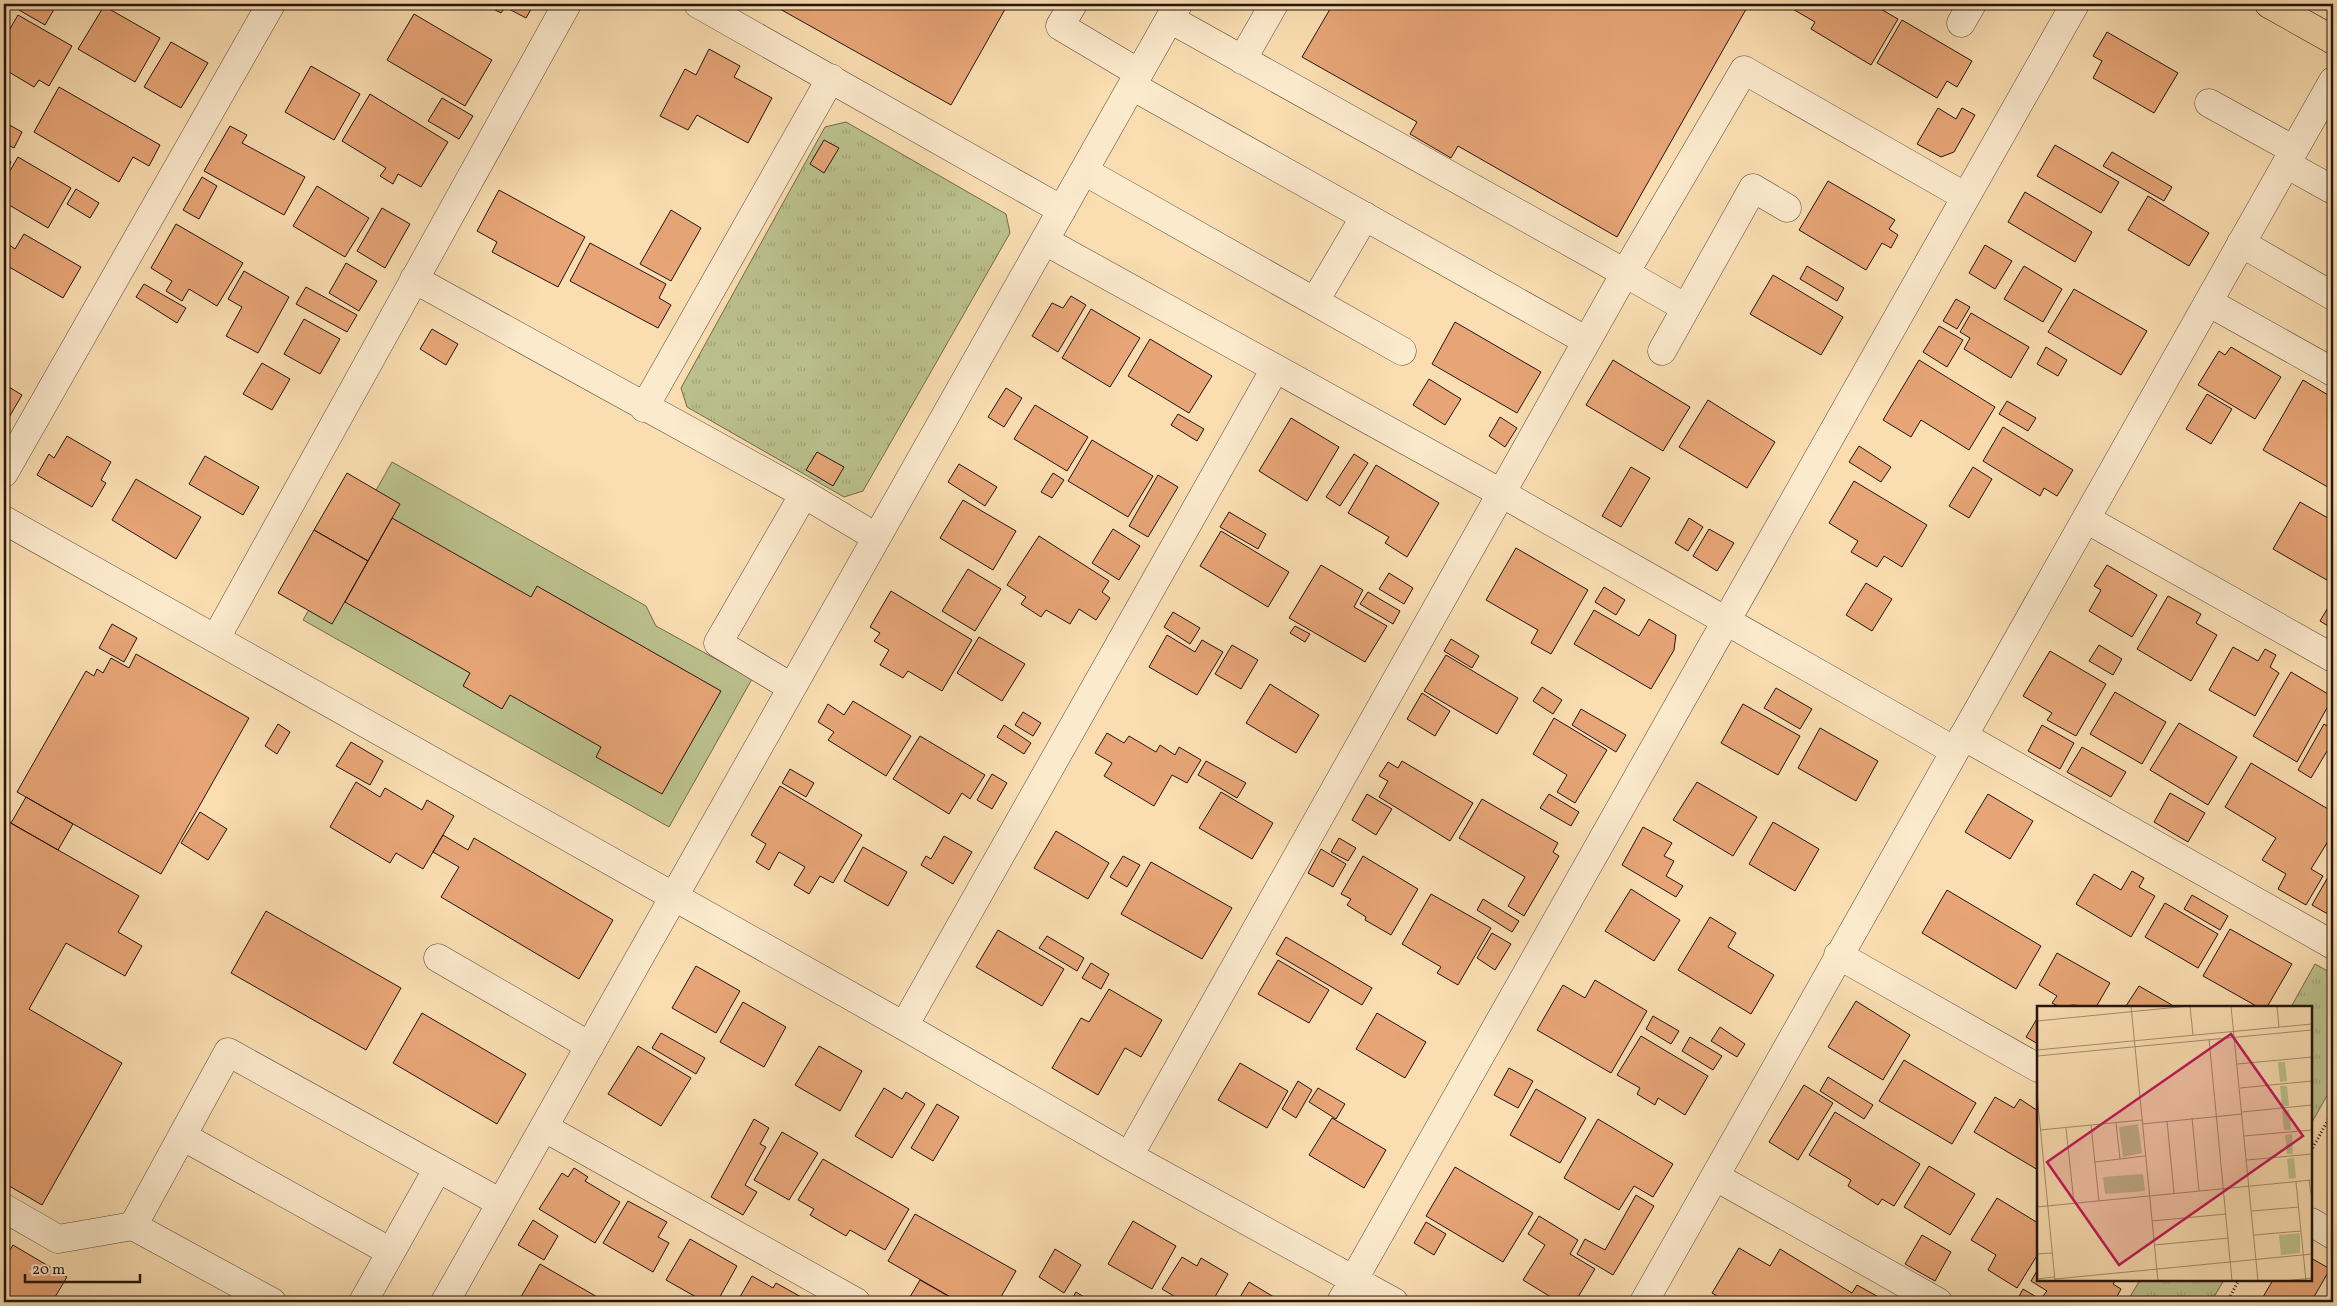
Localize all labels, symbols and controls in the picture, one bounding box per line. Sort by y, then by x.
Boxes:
inset map [2037,1006,2312,1281]
scale bar [25,1251,140,1283]
text: 20 m [32,1260,65,1281]

